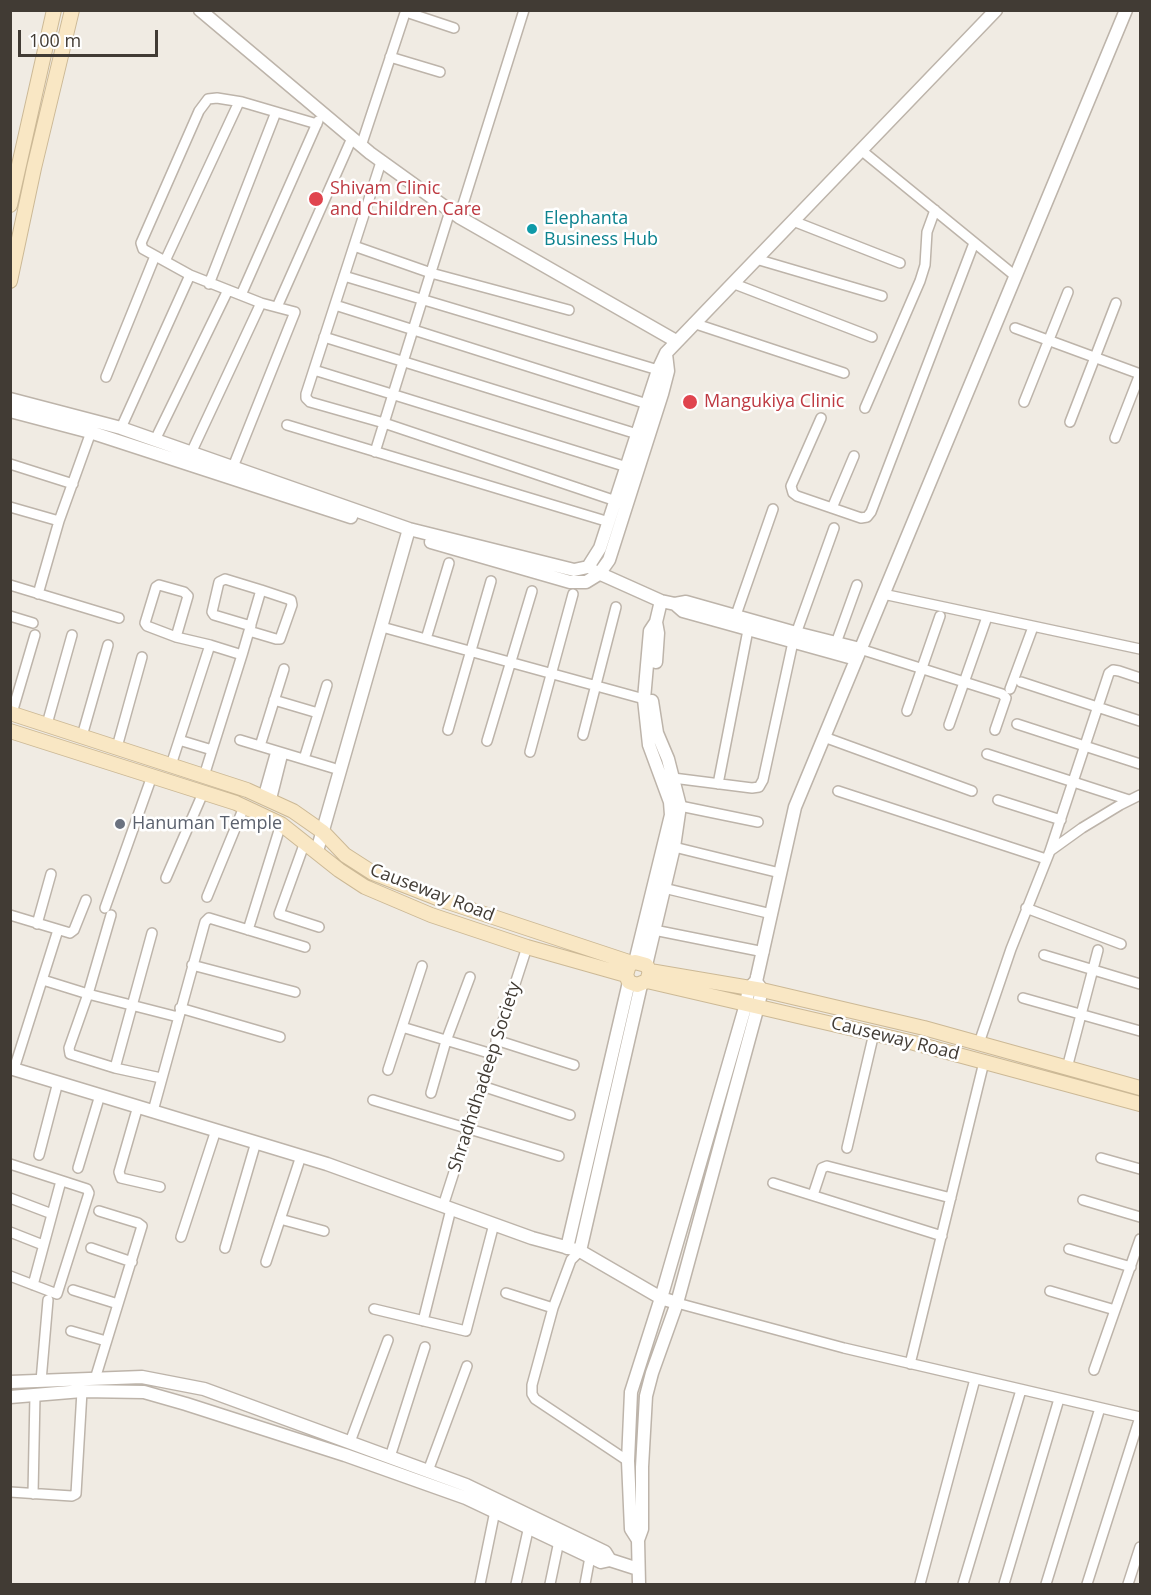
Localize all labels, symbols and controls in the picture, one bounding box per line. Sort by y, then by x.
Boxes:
scale bar [21,18,160,56]
text: 100 m [29,28,81,52]
place label: Shivam Clinic and Children Care [330,178,481,220]
marker: Shivam Clinic and Children Care [307,190,325,208]
place label: Elephanta Business Hub [544,208,658,250]
marker: Elephanta Business Hub [525,222,539,236]
place label: Mangukiya Clinic [704,391,844,413]
marker: Mangukiya Clinic [681,393,699,411]
place label: Hanuman Temple [132,813,282,835]
marker: Hanuman Temple [113,817,127,831]
street label: Causeway Road [367,859,497,927]
street label: Shradhdhadeep Society [444,979,526,1175]
street label: Causeway Road [829,1013,961,1065]

